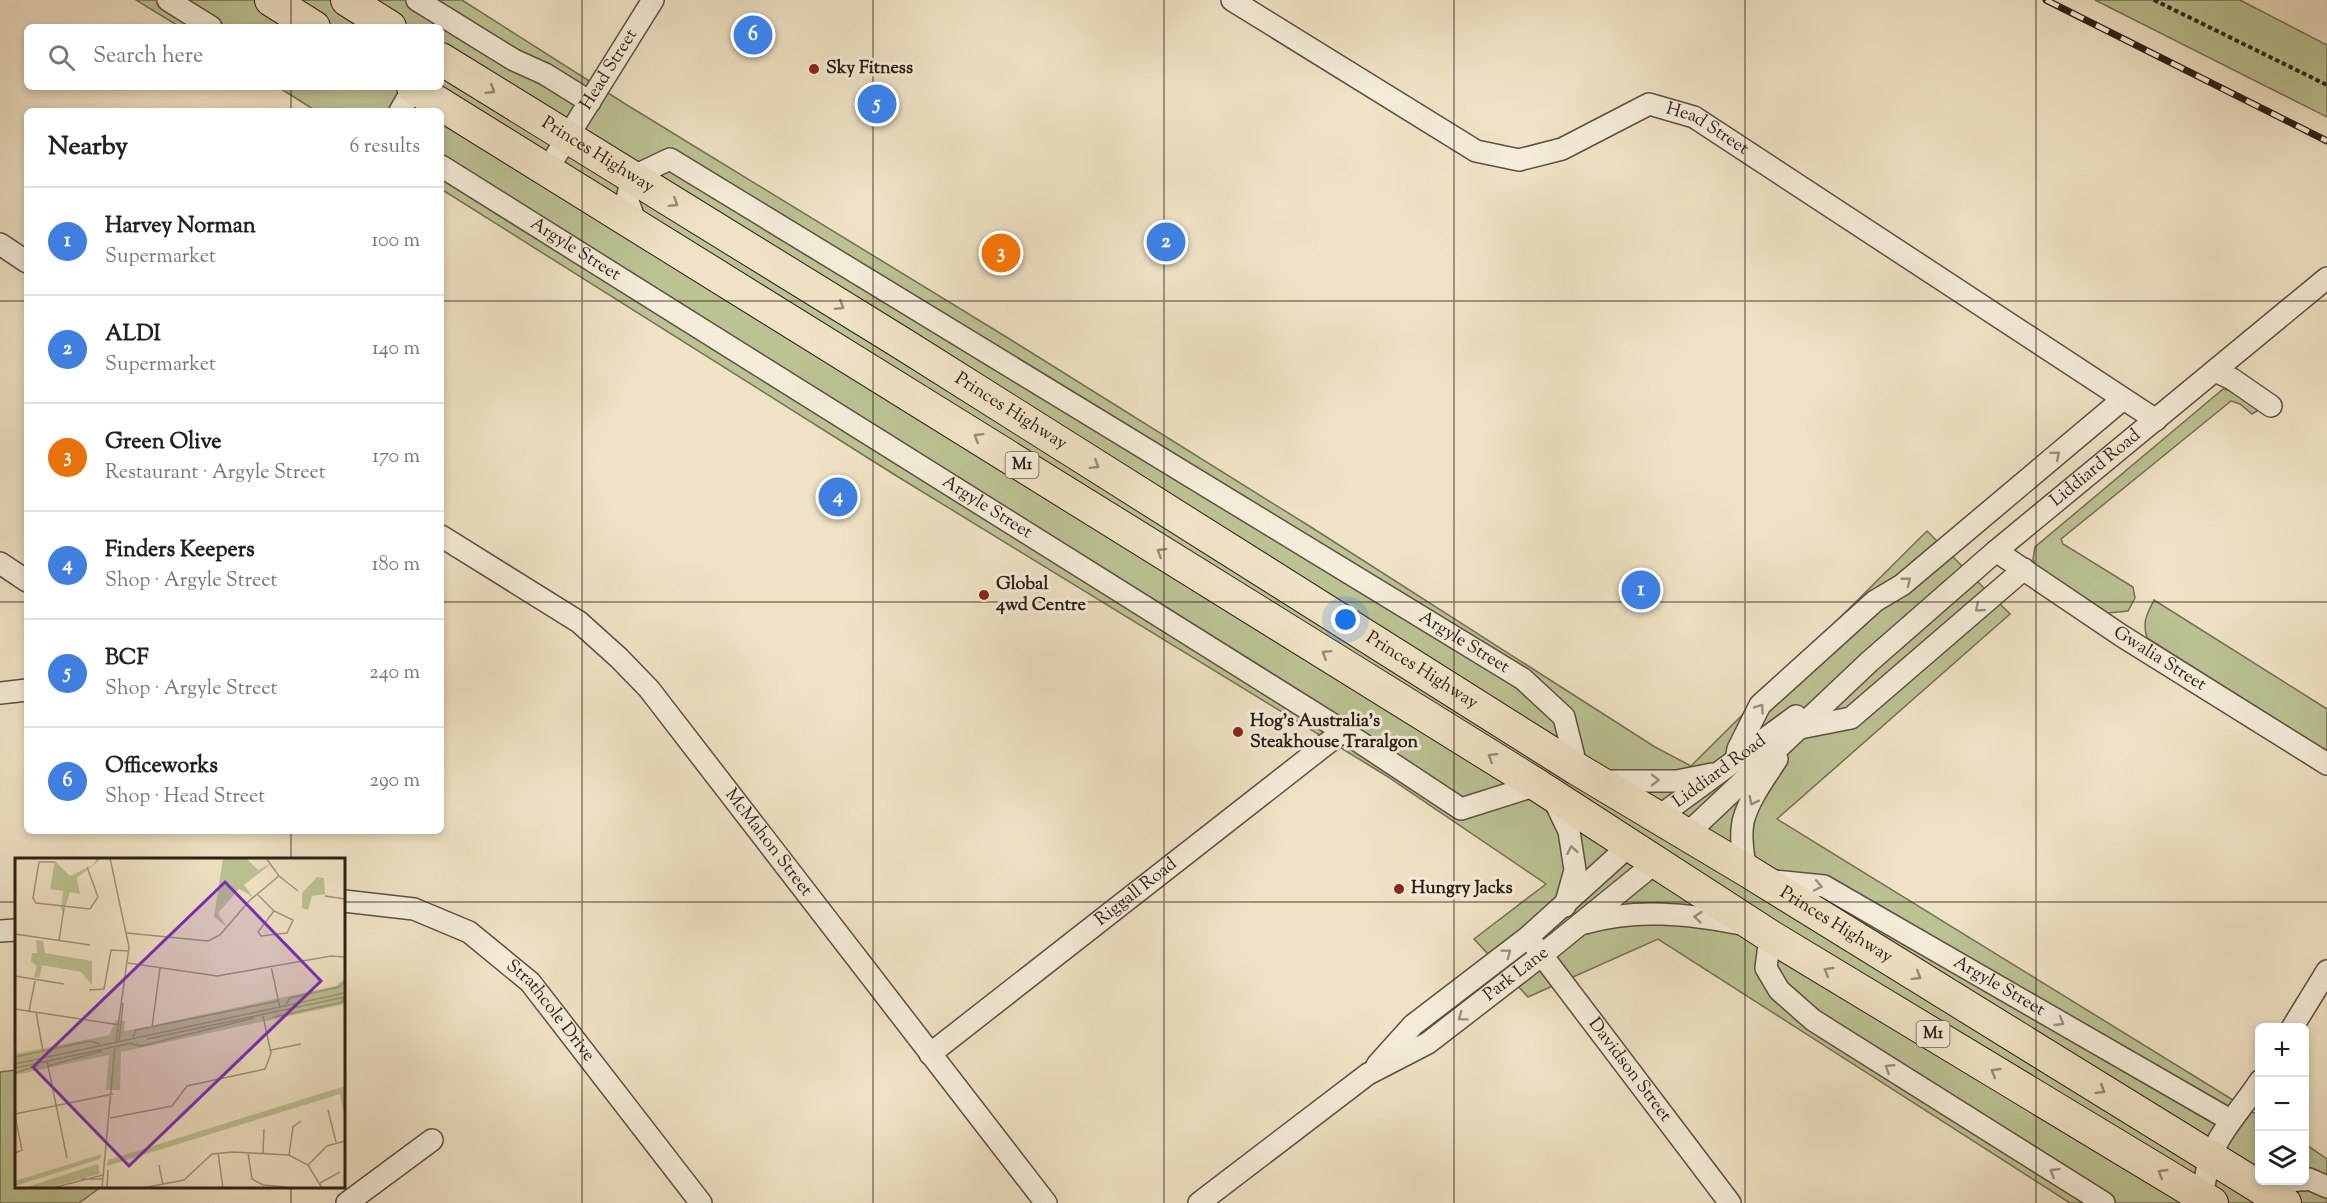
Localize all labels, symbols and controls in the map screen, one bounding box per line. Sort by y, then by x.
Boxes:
pin: 6 [734,12,772,57]
search box [24,24,444,90]
street label: Head Street [574,24,645,115]
icon: search [45,41,78,74]
text: Search here [93,41,203,73]
place label: Sky Fitness [826,56,913,82]
marker: Sky Fitness [807,62,821,76]
one-way arrow [485,82,495,94]
pin: 5 [858,82,896,126]
street label: Head Street [1663,97,1753,162]
street label: Princes Highway [536,111,659,200]
text: Nearby [48,129,128,166]
text: 6 results [350,133,420,162]
one-way arrow [668,196,678,208]
text: Harvey Norman [105,211,256,243]
street label: Argyle Street [525,212,625,288]
pin: 2 [1146,220,1186,264]
text: 1 [64,227,71,256]
text: 100 m [371,227,420,256]
pin: 3 [982,230,1020,276]
text: Supermarket [105,243,216,272]
one-way arrow [834,298,844,310]
text: ALDI [105,319,161,351]
text: 2 [63,335,72,364]
text: 140 m [372,335,420,364]
text: Supermarket [105,351,216,380]
street label: Princes Highway [949,367,1072,457]
street label: Liddiard Road [2045,423,2147,514]
text: Green Olive [105,427,222,459]
one-way arrow [974,433,985,444]
text: 3 [63,443,72,472]
text: 170 m [372,443,420,472]
road number: M1 [1006,452,1038,478]
one-way arrow [2049,452,2060,463]
one-way arrow [1089,457,1099,469]
text: Restaurant · Argyle Street [105,459,326,488]
street label: Argyle Street [937,470,1037,546]
pin: 4 [818,474,858,520]
text: Finders Keepers [105,535,255,567]
one-way arrow [1157,547,1167,559]
text: 4 [62,551,73,580]
text: 180 m [372,551,420,580]
text: Shop · Argyle Street [105,567,277,596]
pin: 1 [1622,568,1660,612]
place label: Global 4wd Centre [995,572,1087,619]
one-way arrow [1900,577,1911,588]
marker: Global 4wd Centre [977,588,991,602]
one-way arrow [1975,600,1986,611]
your location [1331,605,1360,634]
street label: Argyle Street [1413,605,1514,681]
street label: Gwalia Street [2108,620,2211,698]
street label: Princes Highway [1360,626,1483,716]
text: BCF [105,643,149,675]
one-way arrow [1322,651,1333,662]
text: 5 [64,659,71,688]
text: 240 m [369,659,420,688]
text: Shop · Argyle Street [105,675,277,704]
one-way arrow [1753,704,1764,715]
place label: Hog's Australia's Steakhouse Traralgon [1250,709,1419,756]
marker: Hog's Australia's Steakhouse Traralgon [1231,725,1245,739]
street label: Liddiard Road [1668,729,1772,815]
text: Officeworks [105,751,218,783]
one-way arrow [1488,753,1498,765]
text: 6 [63,767,72,796]
text: 290 m [370,767,420,796]
one-way arrow [1650,774,1659,786]
text: Shop · Head Street [105,783,265,812]
street label: McMahon Street [718,783,818,902]
one-way arrow [1748,795,1760,806]
one-way arrow [1566,845,1579,855]
street label: Riggall Road [1090,852,1183,933]
inset map [15,858,345,1188]
place label: Hungry Jacks [1411,876,1513,902]
one-way arrow [1813,879,1823,892]
street label: Princes Highway [1774,881,1897,970]
marker: Hungry Jacks [1392,882,1406,896]
one-way arrow [1694,911,1703,924]
street label: Park Lane [1478,941,1555,1008]
one-way arrow [1500,949,1511,960]
street label: Argyle Street [1948,950,2050,1024]
street label: Strathcole Drive [500,954,600,1068]
one-way arrow [1824,967,1834,979]
one-way arrow [1911,969,1921,981]
one-way arrow [1457,1010,1468,1021]
street label: Davidson Street [1581,1013,1677,1128]
one-way arrow [2054,1015,2064,1026]
road number: M1 [1916,1021,1950,1047]
map controls [2255,1023,2309,1185]
button: + [2255,1023,2309,1077]
one-way arrow [1885,1064,1895,1076]
one-way arrow [1991,1067,2001,1079]
button: − [2255,1077,2309,1131]
one-way arrow [2095,1082,2105,1094]
button: layers [2255,1131,2309,1185]
one-way arrow [2050,1167,2060,1179]
one-way arrow [2158,1168,2168,1180]

